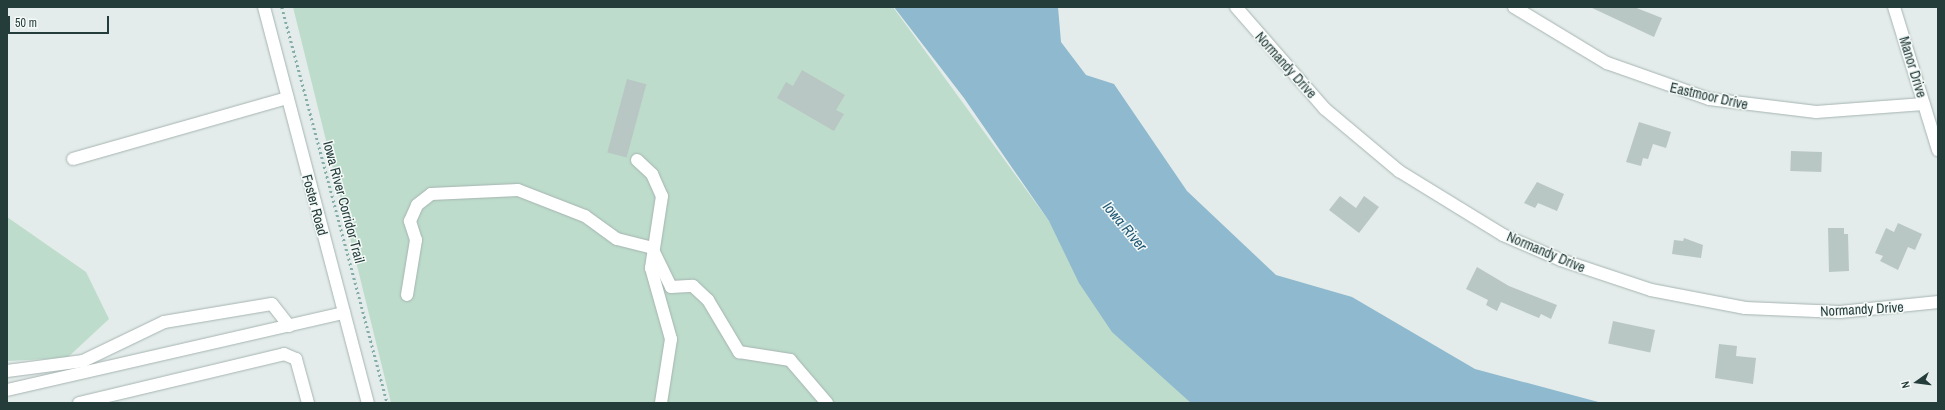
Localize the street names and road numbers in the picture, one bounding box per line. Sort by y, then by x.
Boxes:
street label: Normandy Drive [1252,28,1320,102]
street label: Manor Drive [1896,34,1930,100]
street label: Eastmoor Drive [1668,79,1750,113]
street label: Iowa River Corridor Trail [320,139,368,265]
street label: Foster Road [299,173,331,237]
street label: Normandy Drive [1504,228,1588,276]
street label: Normandy Drive [1820,298,1904,320]

